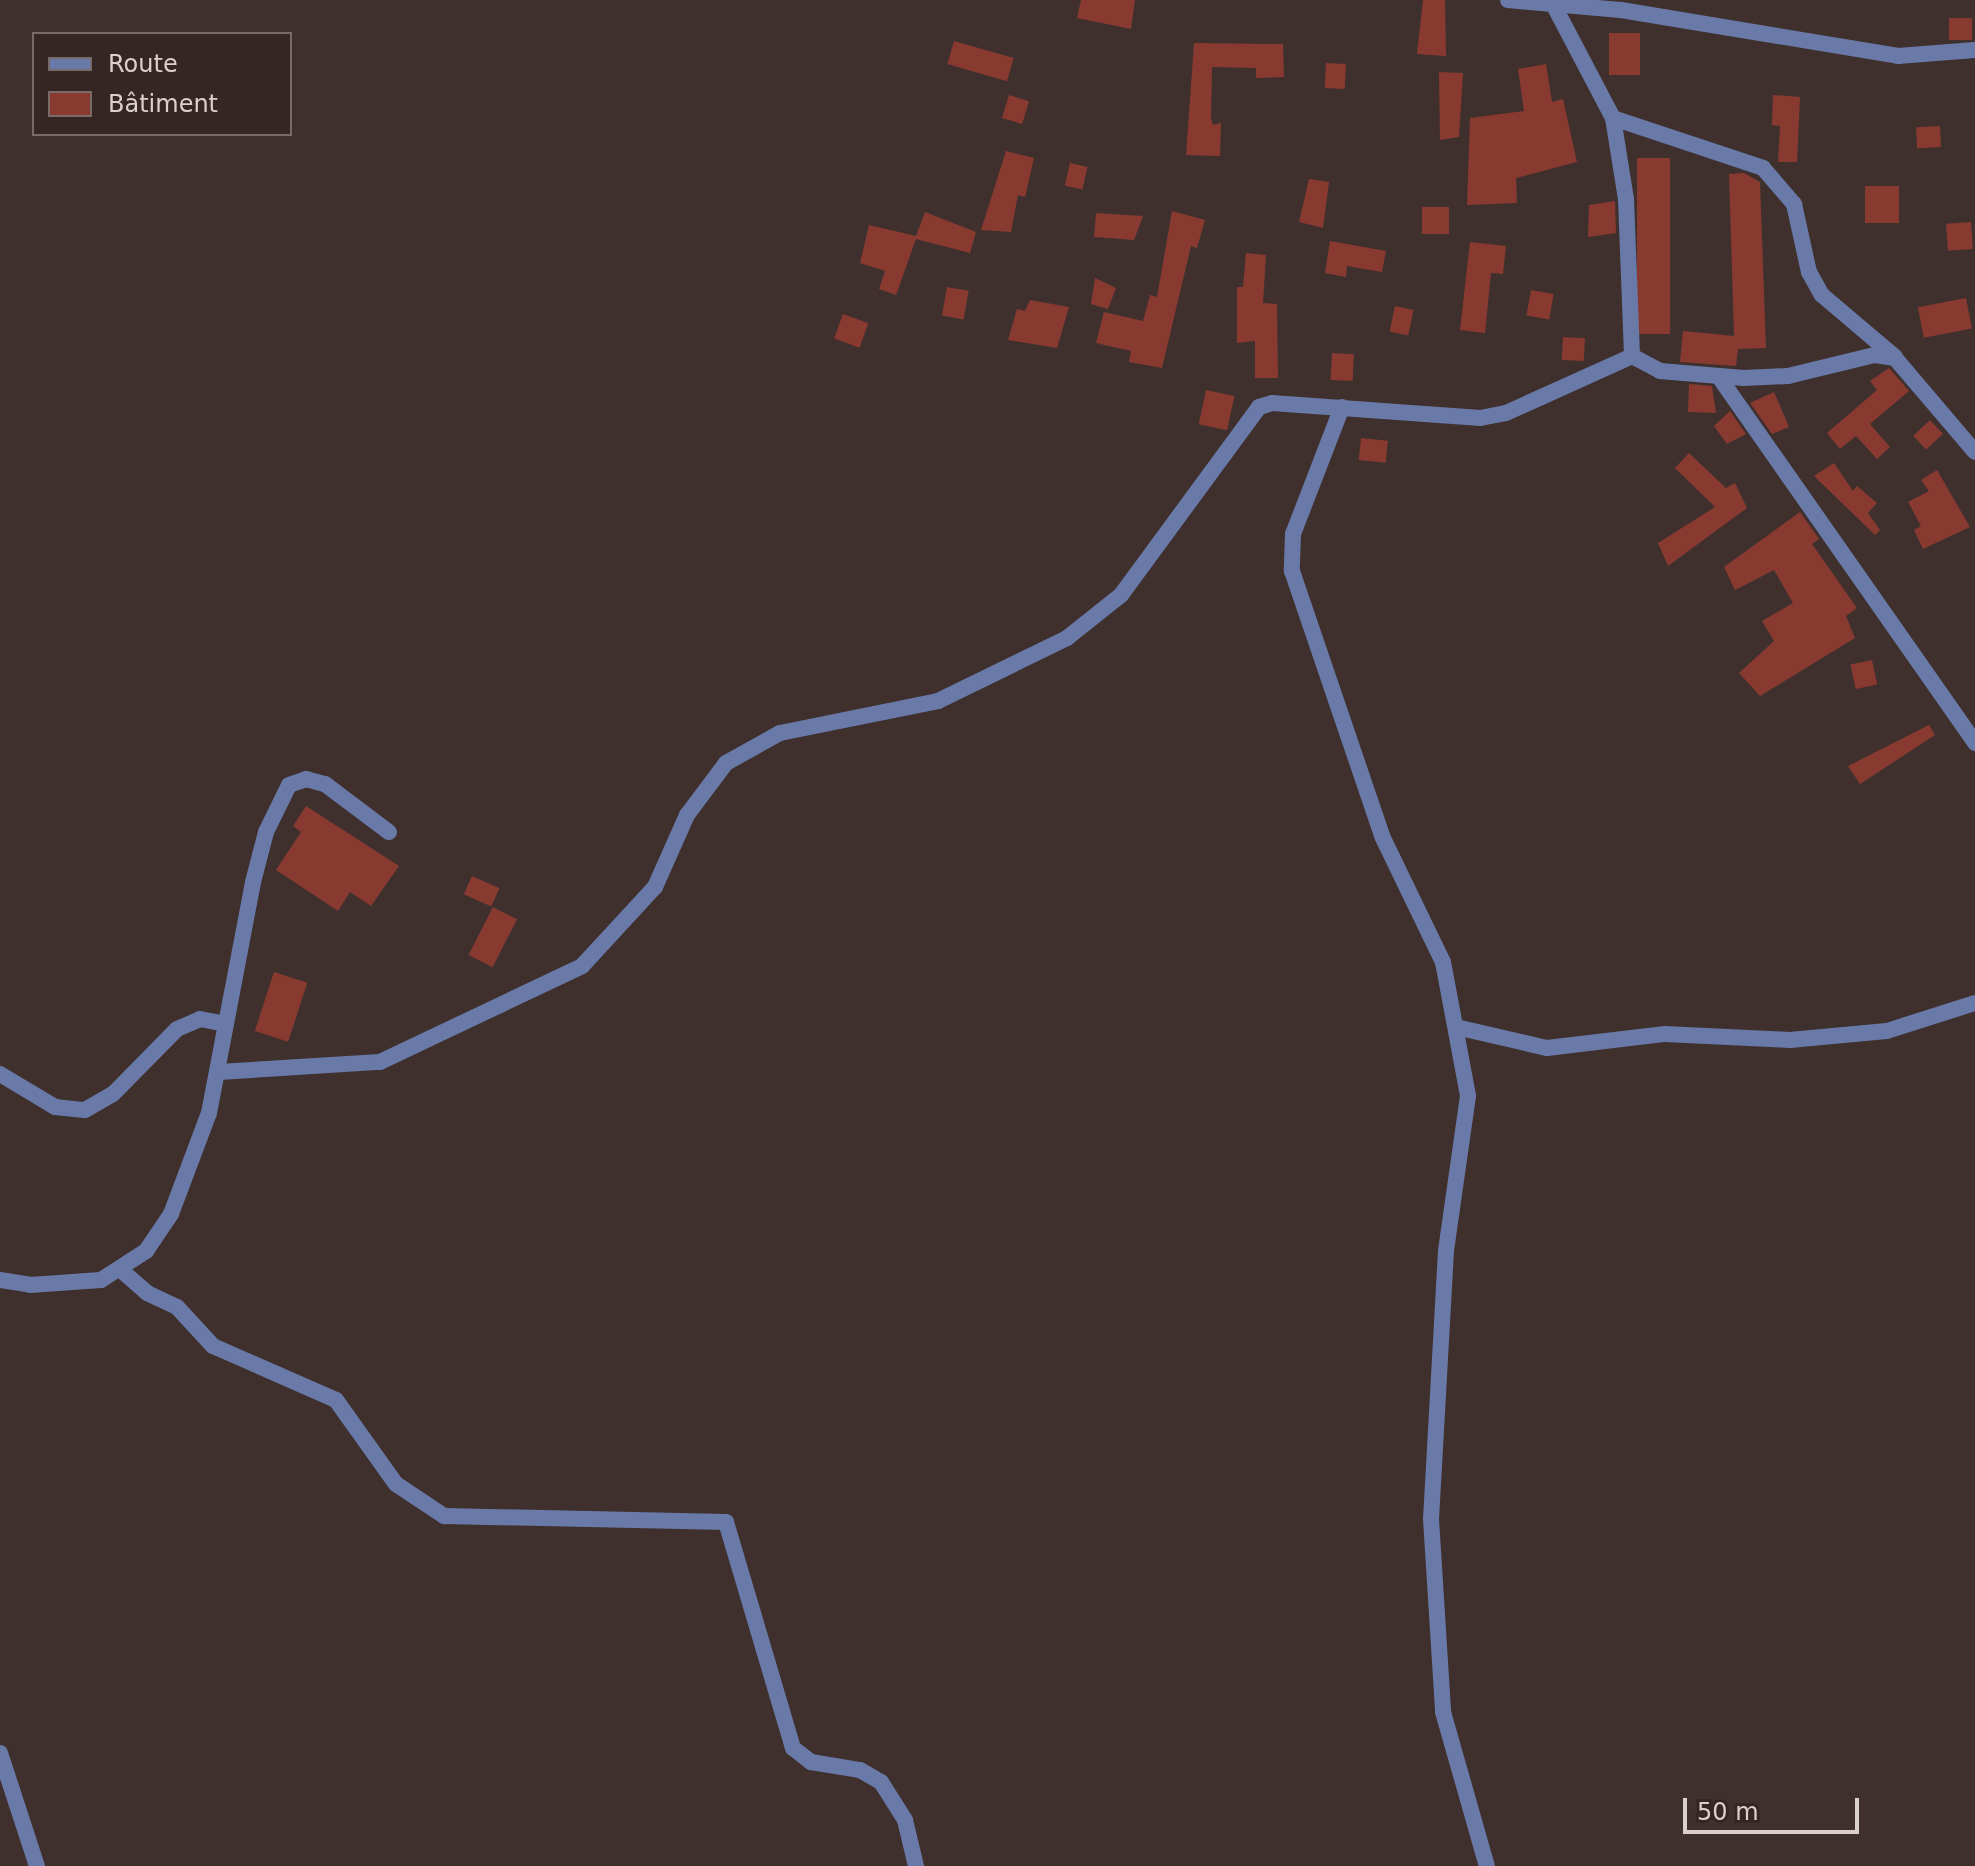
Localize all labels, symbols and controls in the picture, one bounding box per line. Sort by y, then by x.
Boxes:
legend [32,32,292,136]
text: Route [108,50,178,78]
text: Bâtiment [108,90,218,118]
scale bar [1687,1782,1863,1832]
text: 50 m [1697,1798,1759,1826]

